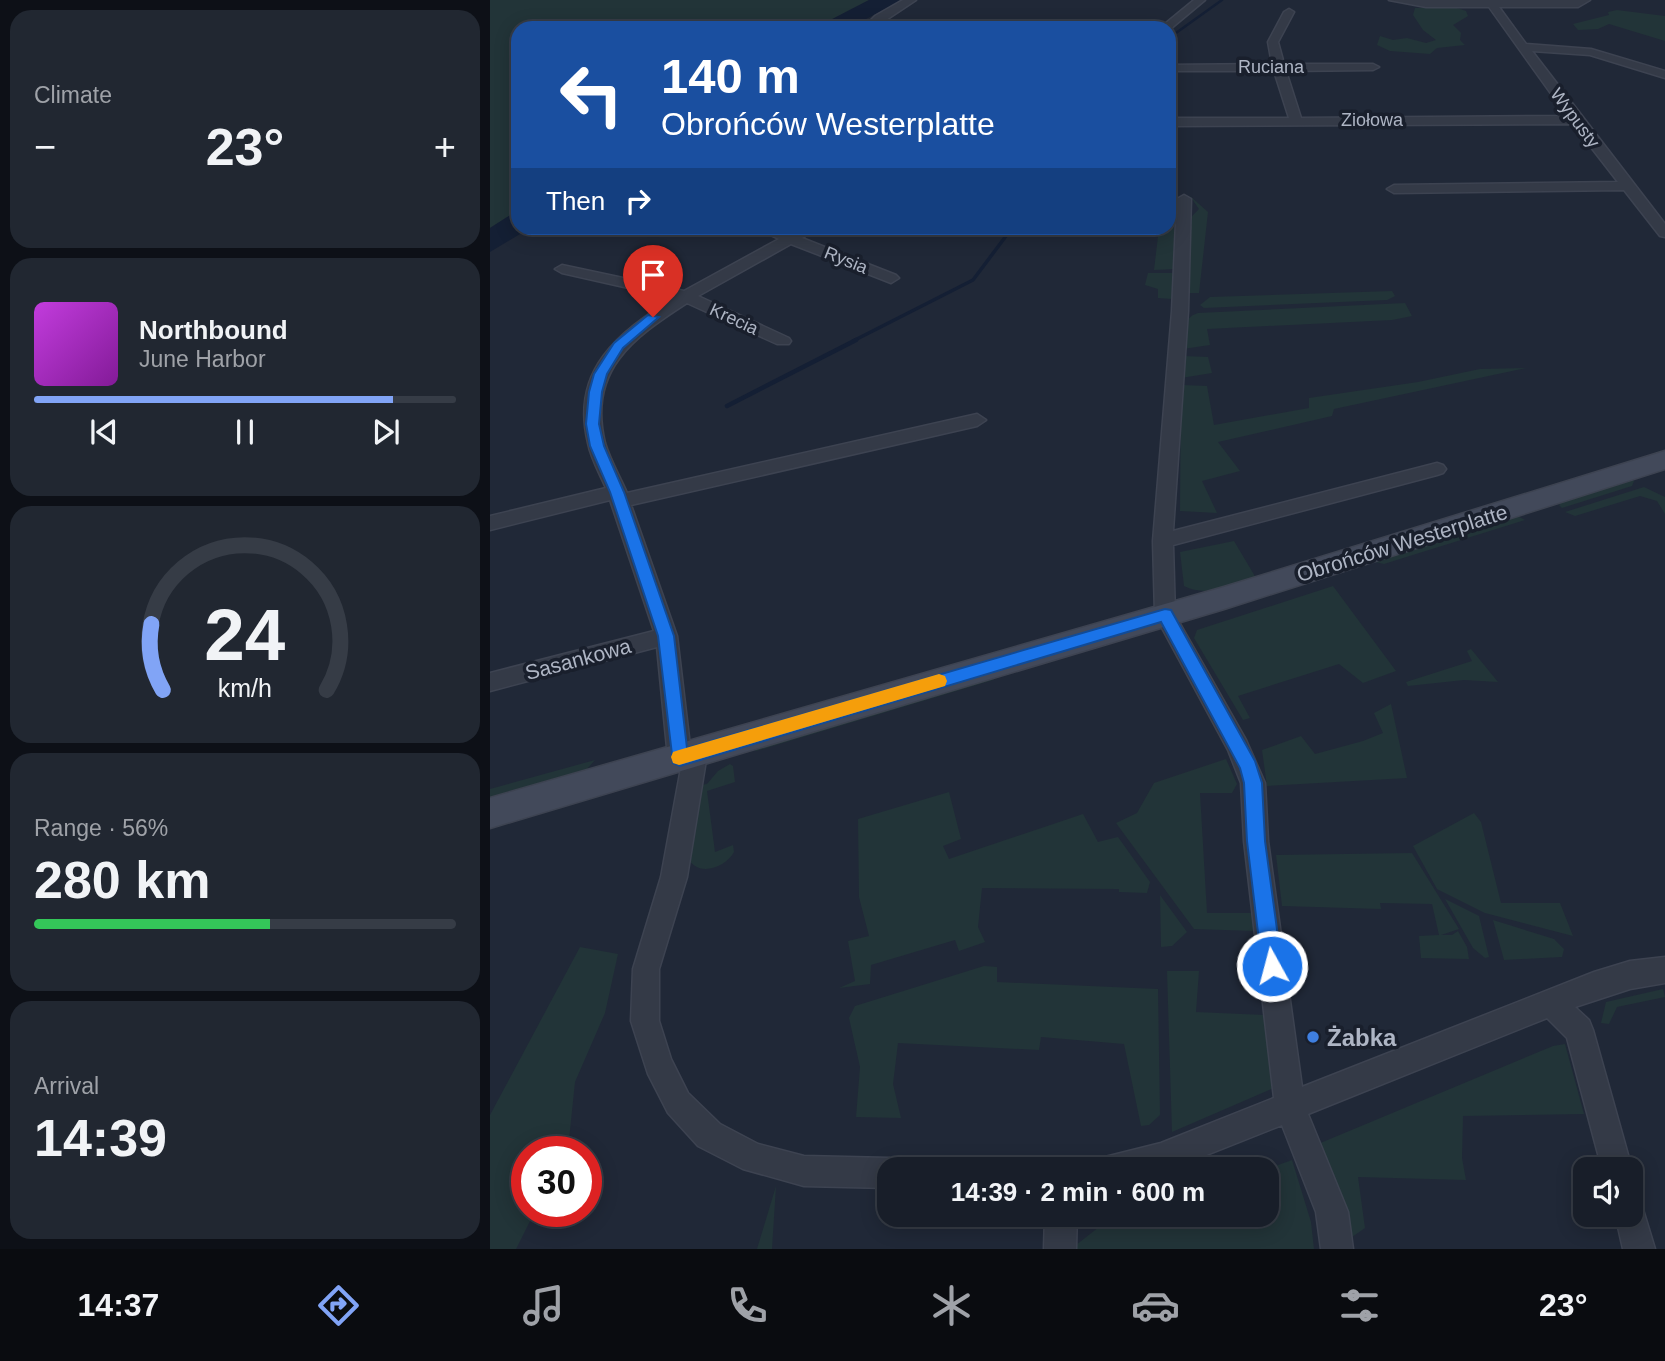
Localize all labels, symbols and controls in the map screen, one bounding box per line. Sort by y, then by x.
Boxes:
icon: left [546,49,637,140]
text: 140 m [661,49,800,103]
street label: Ruciana [1238,57,1305,77]
text: Climate [34,82,112,108]
street label: Wypusty [1546,84,1604,152]
text: Obrońców Westerplatte [661,106,995,142]
street label: Ziołowa [1341,110,1404,130]
text: 23° [206,118,284,176]
text: − [34,126,56,168]
text: + [434,126,456,168]
icon: right [619,182,657,220]
text: Then [546,186,605,216]
street label: Rysia [821,242,872,278]
pin [623,245,683,317]
icon: arrive [634,256,672,294]
street label: Krecia [707,299,762,339]
text: Northbound [139,315,288,345]
text: June Harbor [139,346,266,372]
icon: previous [85,413,123,451]
icon: pause [226,413,264,451]
icon: next [367,413,405,451]
street label: Obrońców Westerplatte [1294,500,1510,586]
text: 24 [205,595,286,676]
street label: Sasankowa [523,634,634,684]
text: km/h [218,674,272,702]
text: Range · 56% [34,815,168,841]
text: 280 km [34,851,210,909]
position arrow [1235,929,1309,1003]
place label: Żabka [1327,1024,1397,1051]
marker: Żabka [1305,1029,1321,1045]
text: Arrival [34,1073,99,1099]
text: 14:39 [34,1109,167,1167]
speed limit sign: 30 [511,1136,602,1227]
map controls [1573,1157,1643,1227]
button: sound [1573,1157,1643,1227]
text: 14:39 · 2 min · 600 m [951,1177,1205,1207]
icon: directions [314,1281,363,1330]
icon: music [519,1281,568,1330]
icon: phone [723,1281,772,1330]
icon: climate [927,1281,976,1330]
icon: car [1131,1281,1180,1330]
icon: filters [1335,1281,1384,1330]
text: 14:37 [78,1287,159,1323]
text: 23° [1539,1287,1587,1323]

